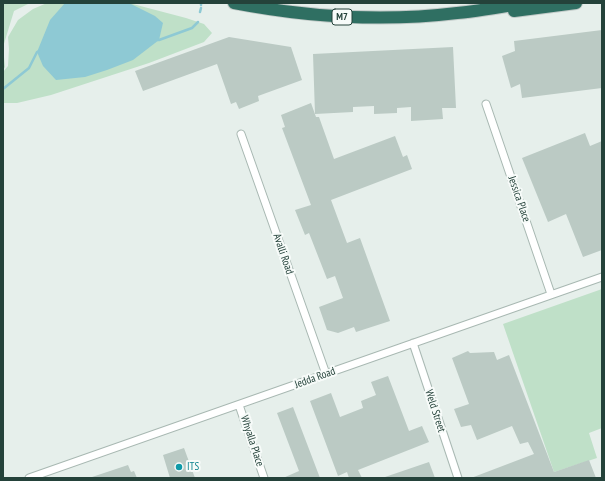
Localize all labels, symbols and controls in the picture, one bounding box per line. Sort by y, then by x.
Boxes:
road number: M7 [332,9,352,25]
street label: Jessica Place [505,174,533,224]
street label: Avalli Road [270,232,296,276]
street label: Jedda Road [293,365,337,391]
street label: Weld Street [422,388,448,434]
street label: Whyalla Place [238,414,266,468]
place label: ITS [187,460,199,474]
marker: ITS [174,462,184,472]

